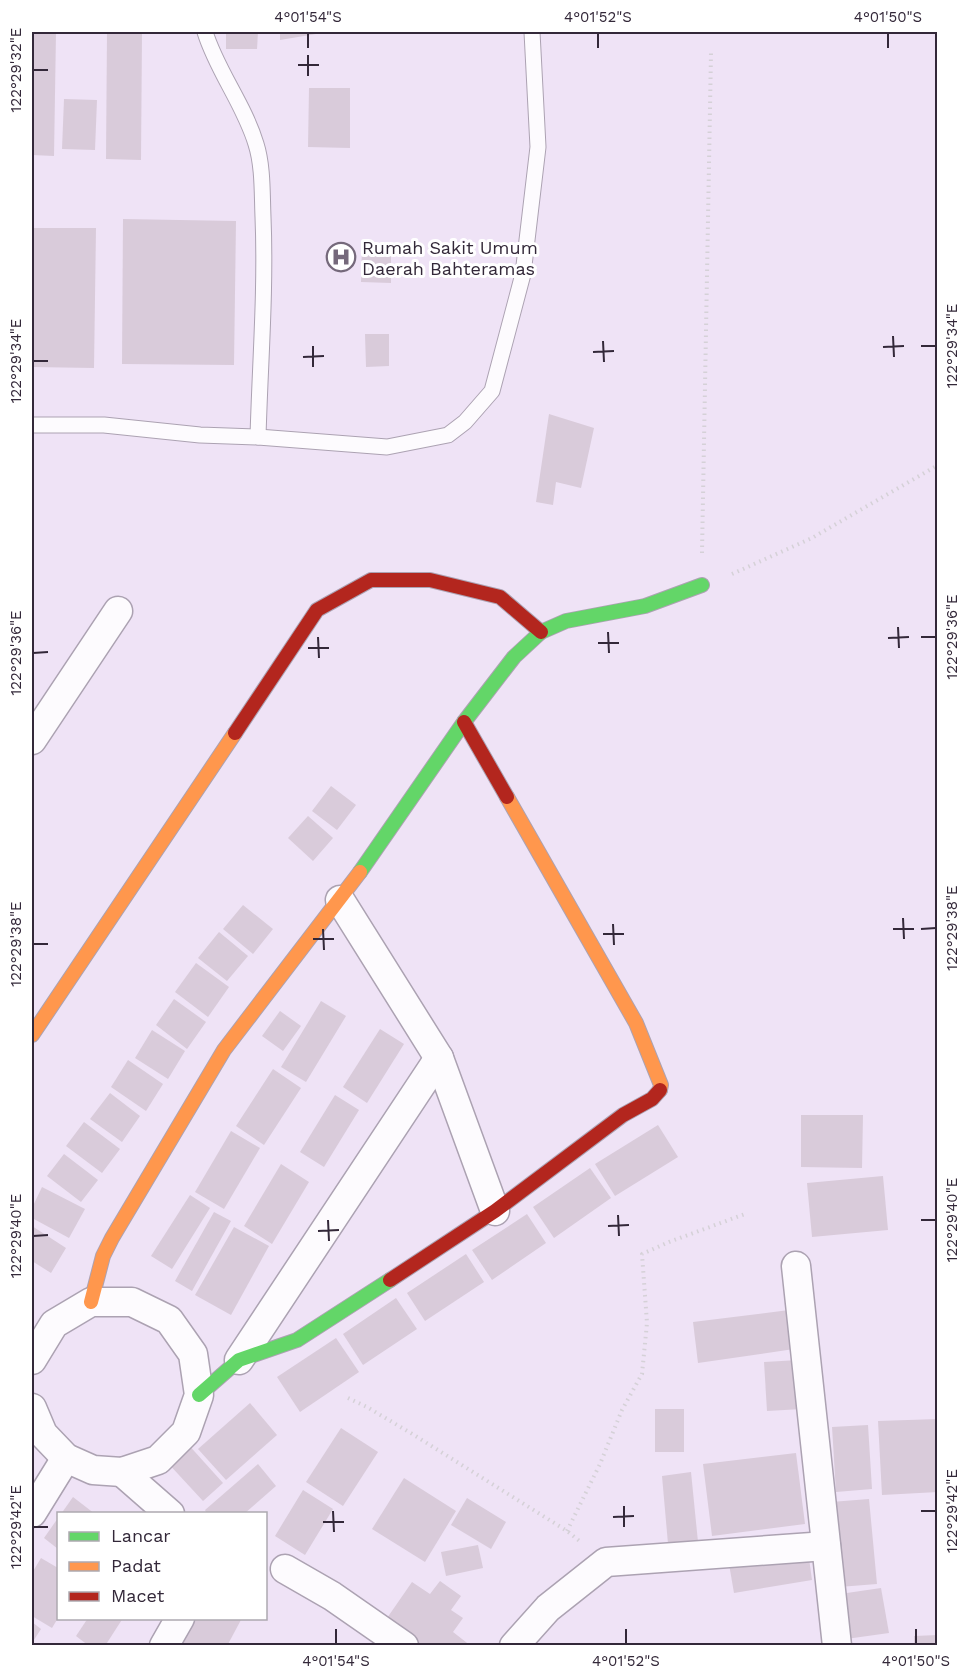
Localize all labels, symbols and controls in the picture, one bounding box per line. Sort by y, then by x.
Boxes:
text: 4°01'54"S [274,8,342,26]
text: 4°01'52"S [564,8,632,26]
text: 4°01'50"S [854,8,922,26]
text: 122°29'32"E [7,28,25,112]
place label: Rumah Sakit Umum Daerah Bahteramas [362,237,538,279]
hospital icon: Rumah Sakit Umum Daerah Bahteramas [325,241,357,273]
text: 122°29'34"E [943,304,961,388]
text: 122°29'34"E [7,319,25,403]
text: 122°29'36"E [943,594,961,680]
text: 122°29'36"E [7,610,25,696]
text: 122°29'38"E [943,885,961,971]
text: 122°29'38"E [7,901,25,987]
text: 122°29'40"E [943,1178,961,1262]
text: 122°29'40"E [7,1194,25,1278]
text: 122°29'42"E [943,1469,961,1553]
text: 122°29'42"E [7,1485,25,1569]
legend [57,1512,267,1620]
text: Lancar [111,1525,171,1546]
text: Padat [111,1555,161,1576]
text: Macet [111,1585,165,1606]
text: 4°01'54"S [302,1652,370,1670]
text: 4°01'52"S [592,1652,660,1670]
text: 4°01'50"S [882,1652,950,1670]

